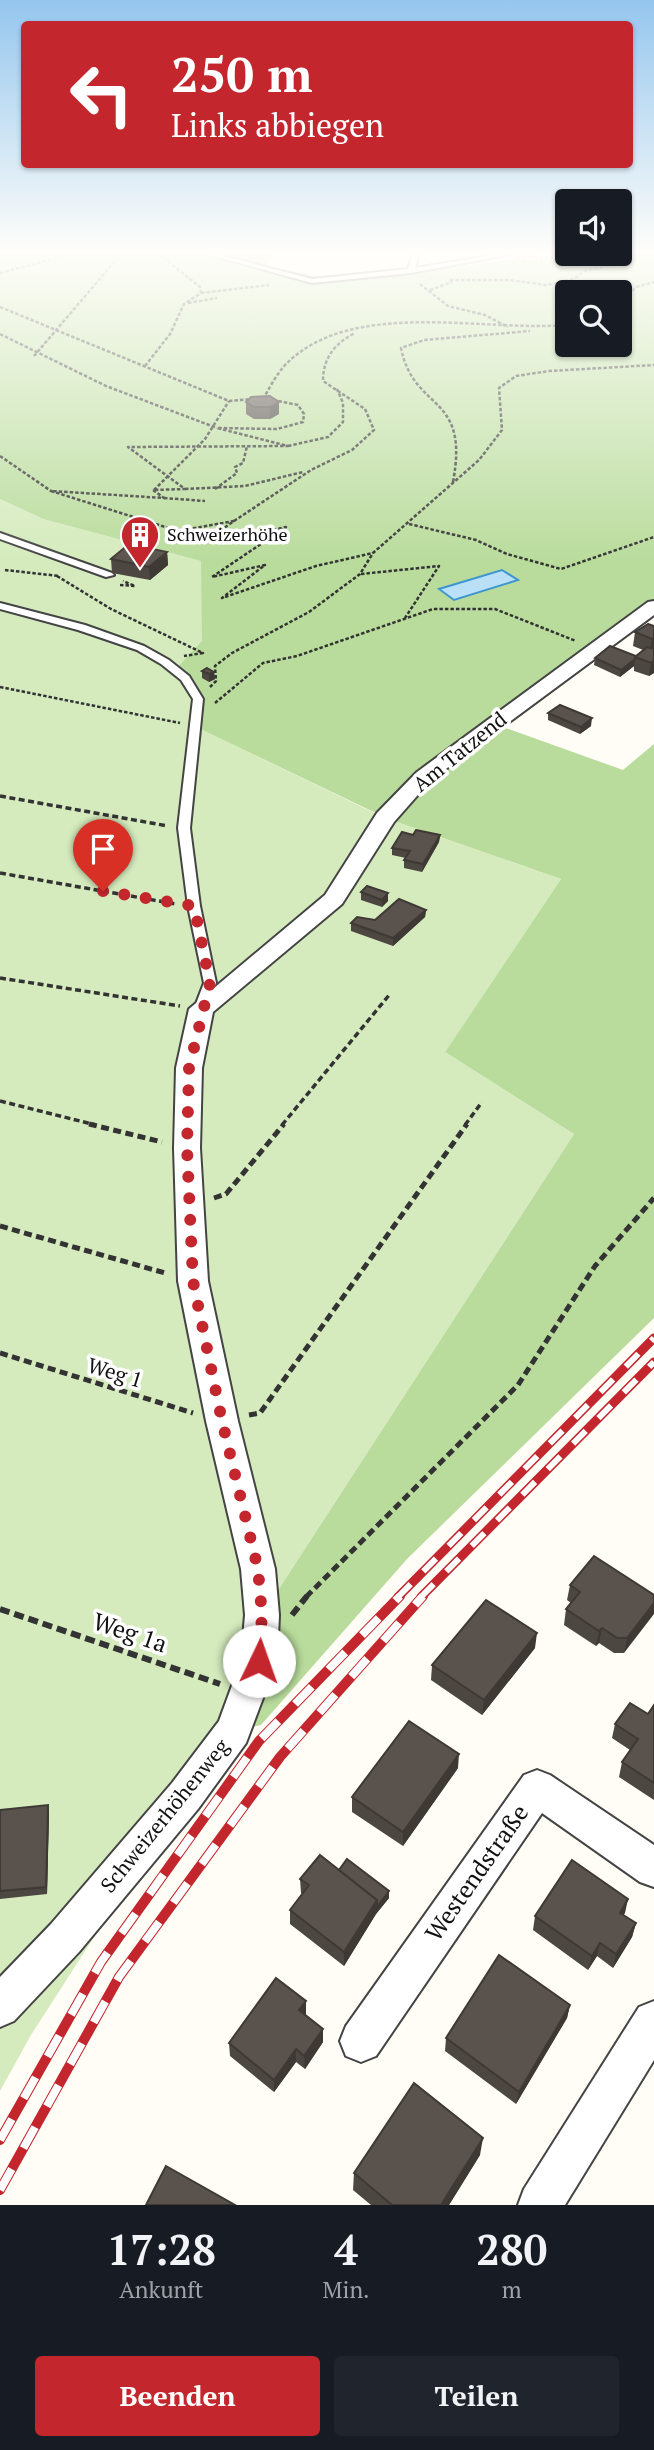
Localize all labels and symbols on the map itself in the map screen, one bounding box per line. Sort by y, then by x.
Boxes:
building icon: Schweizerhöhe [119,514,161,569]
place label: Schweizerhöhe [167,522,288,546]
street label: Am Tatzend [407,705,512,798]
pin [73,819,133,891]
street label: Weg 1 [84,1350,146,1394]
street label: Weg 1a [89,1605,172,1660]
position arrow [222,1624,296,1698]
street label: Schweizerhöhenweg [94,1732,235,1898]
street label: Westendstraße [417,1798,535,1947]

